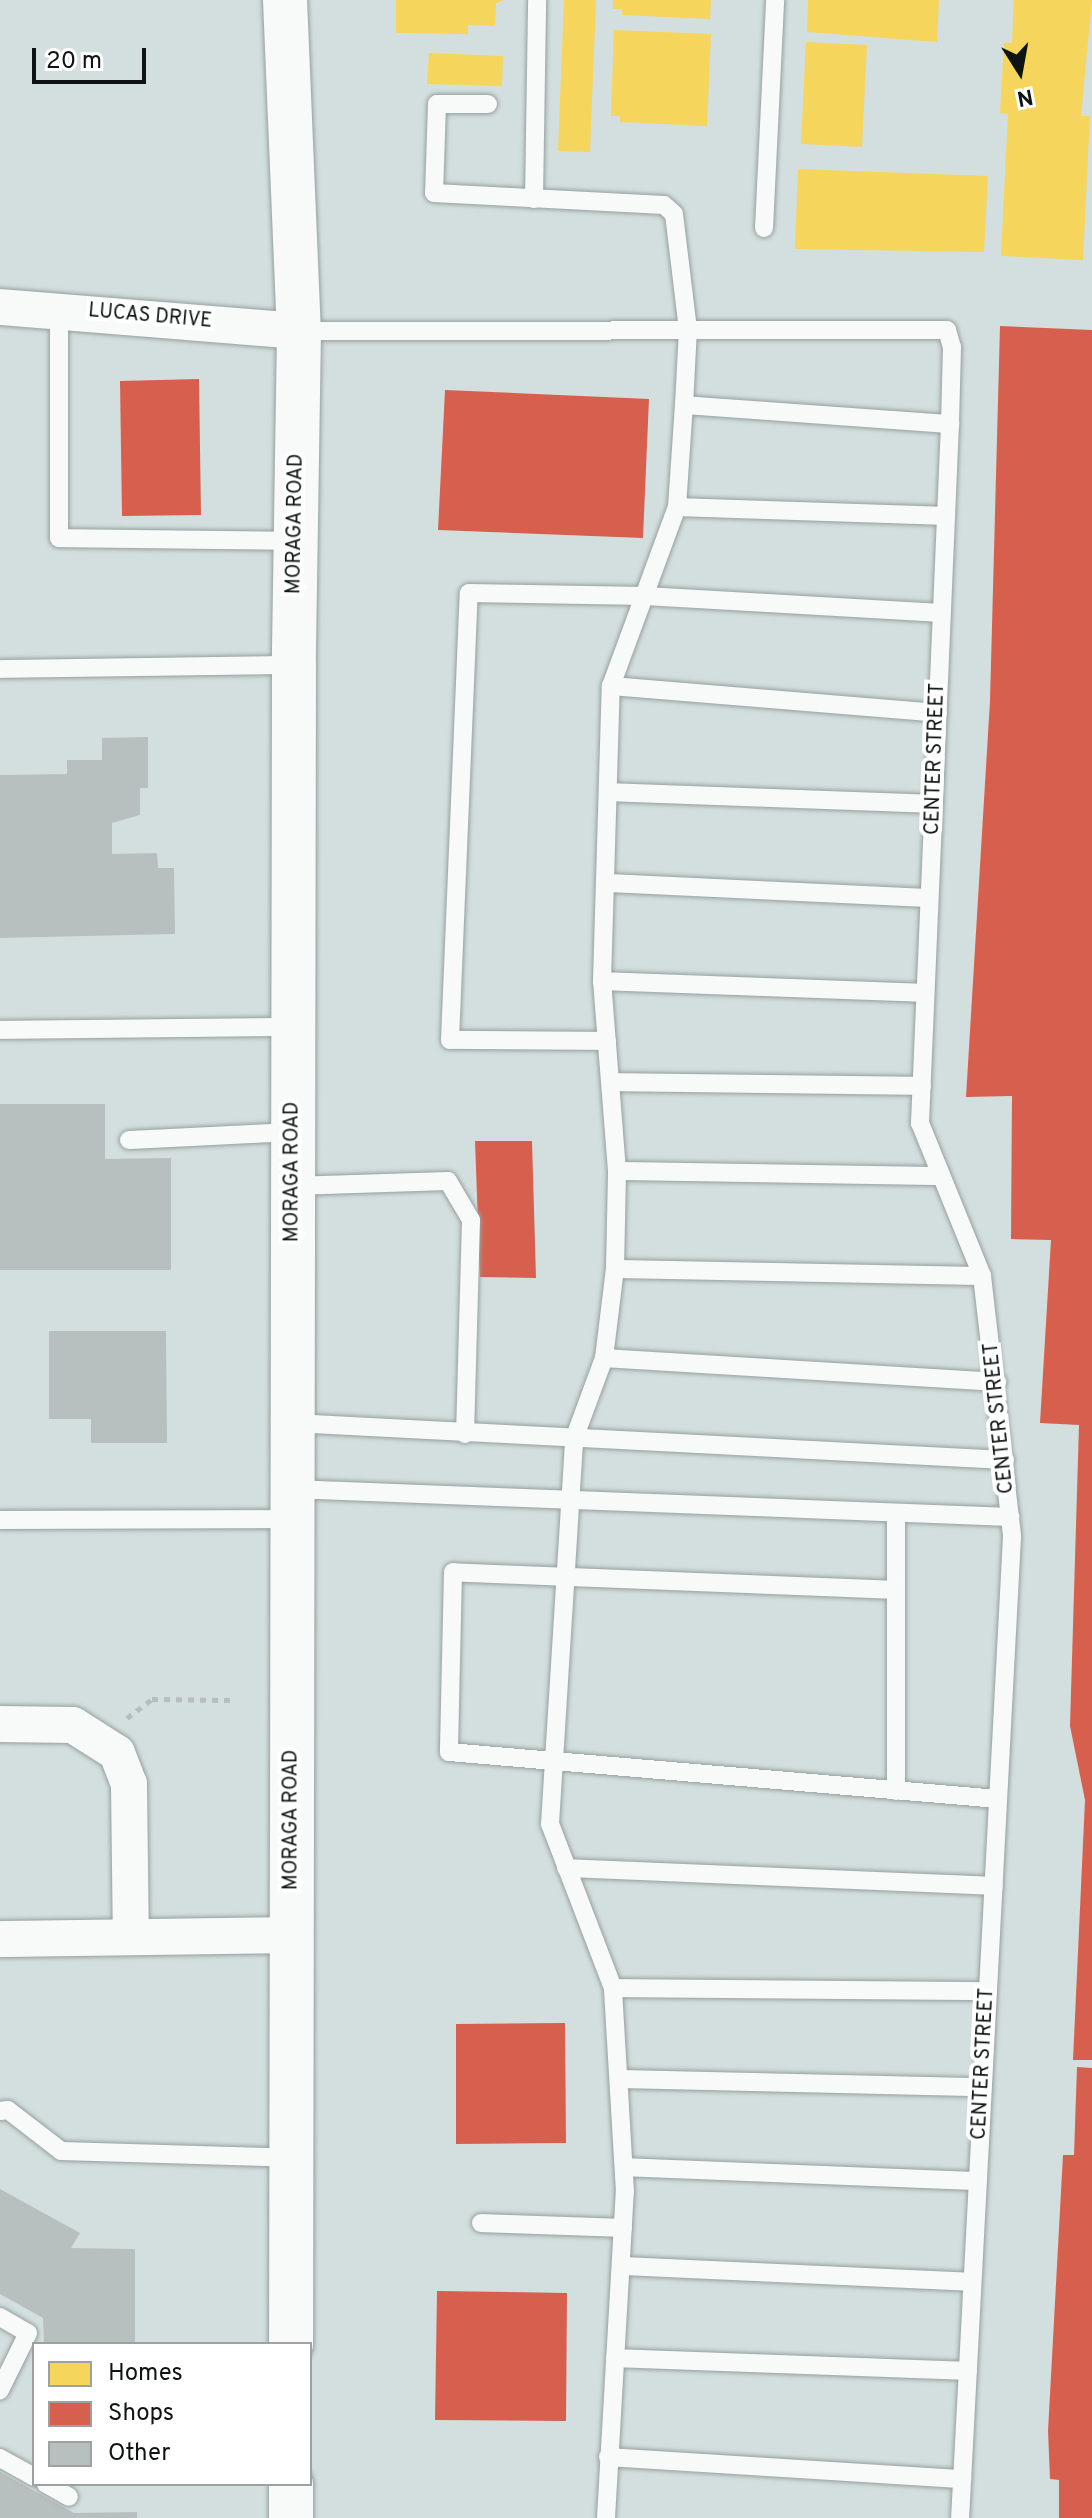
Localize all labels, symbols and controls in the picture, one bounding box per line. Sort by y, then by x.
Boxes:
scale bar [36,32,150,82]
north arrow [980,32,1060,112]
text: 20 m [46,47,102,77]
text: N [1014,81,1035,111]
street label: LUCAS DRIVE [87,300,213,334]
street label: MORAGA ROAD [283,453,309,595]
street label: CENTER STREET [921,683,951,835]
street label: MORAGA ROAD [281,1101,305,1243]
street label: CENTER STREET [980,1341,1020,1495]
street label: MORAGA ROAD [280,1749,304,1891]
street label: CENTER STREET [968,1987,1000,2141]
legend [32,2342,312,2486]
text: Homes [108,2359,183,2389]
text: Shops [108,2399,174,2429]
text: Other [108,2439,170,2469]

